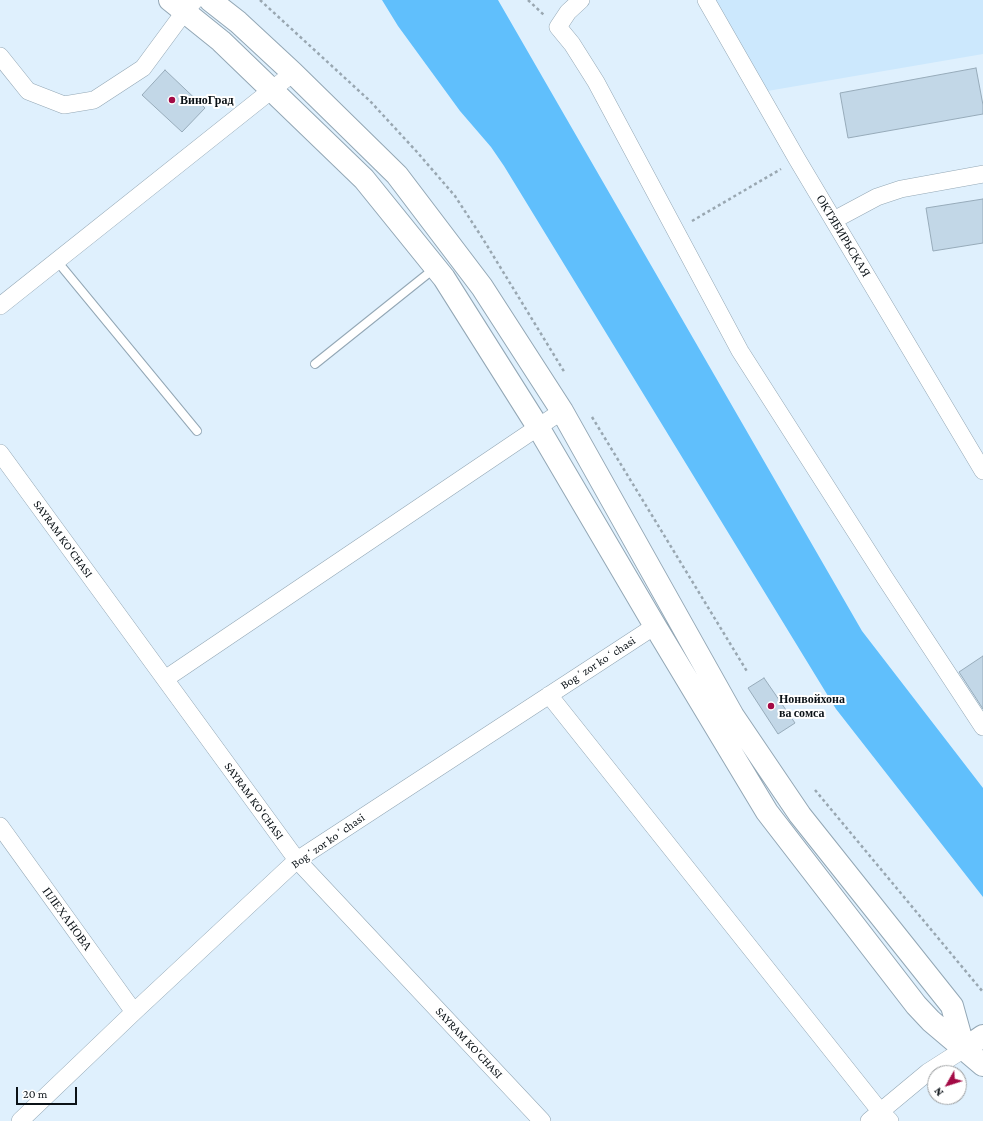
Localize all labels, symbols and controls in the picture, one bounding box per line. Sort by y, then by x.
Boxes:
place label: ВиноГрад [180,93,233,107]
marker: ВиноГрад [167,95,177,105]
street label: ОКТЯБИРЬСКАЯ [813,192,873,280]
street label: SAYRAM KO'CHASI [30,497,96,581]
street label: Bogʻzor koʻchasi [558,633,638,693]
place label: Нонвойхона ва сомса [779,692,845,720]
marker: Нонвойхона ва сомса [766,701,776,711]
street label: SAYRAM KO'CHASI [221,759,287,843]
street label: Bogʻzor koʻchasi [289,810,367,872]
street label: ПЛЕХАНОВА [39,885,95,953]
street label: SAYRAM KO'CHASI [432,1004,506,1082]
north arrow [927,1065,967,1105]
scale bar [18,1079,79,1105]
text: N [931,1085,945,1099]
text: 20 m [23,1087,47,1101]

